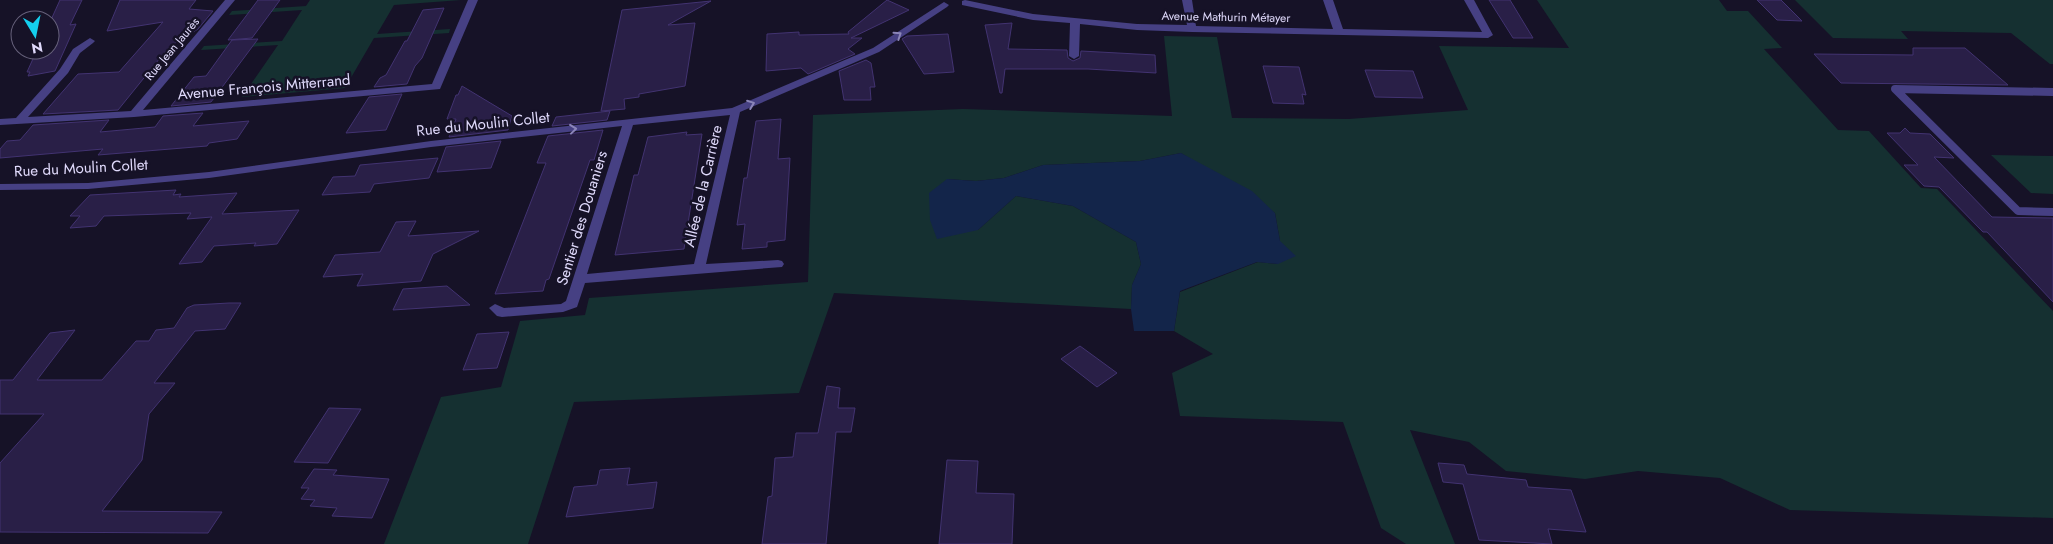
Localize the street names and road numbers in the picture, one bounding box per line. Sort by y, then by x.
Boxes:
street label: Avenue Mathurin Métayer [1161,7,1292,27]
street label: Rue Jean Jaurès [140,13,204,84]
street label: Avenue François Mitterrand [177,68,351,106]
street label: Rue du Moulin Collet [415,106,551,142]
street label: Allée de la Carrière [678,122,728,249]
street label: Sentier des Douaniers [551,148,613,288]
street label: Rue du Moulin Collet [13,153,149,182]

